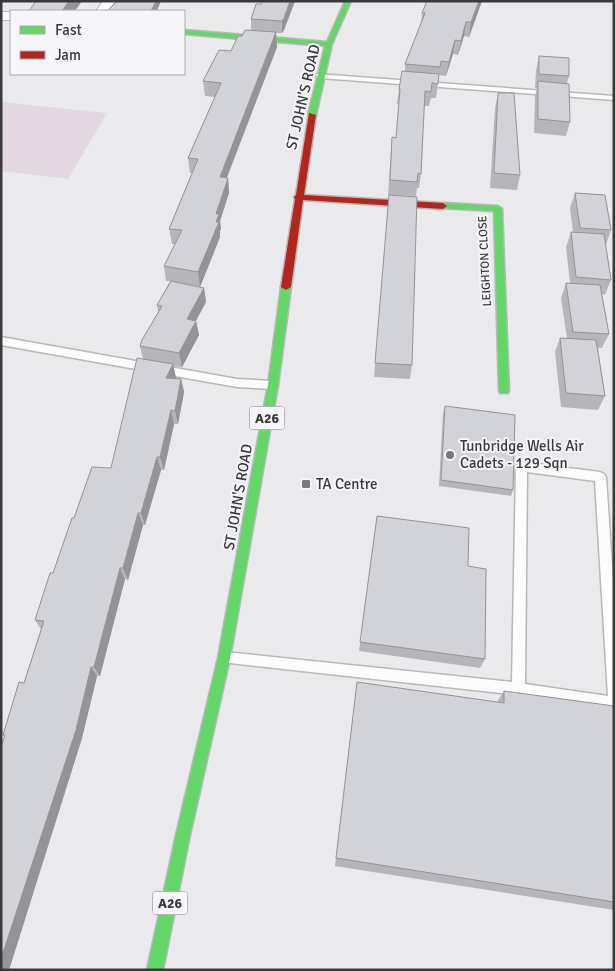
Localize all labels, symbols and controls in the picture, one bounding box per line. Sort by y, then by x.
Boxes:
legend [10,10,185,75]
text: Fast [55,21,82,39]
street label: ST JOHN'S ROAD [282,43,324,151]
text: Jam [55,46,81,64]
street label: LEIGHTON CLOSE [475,215,495,307]
road number: A26 [250,406,284,429]
place label: Tunbridge Wells Air Cadets - 129 Sqn [460,437,584,472]
street label: ST JOHN'S ROAD [220,443,256,551]
marker: Tunbridge Wells Air Cadets - 129 Sqn [444,449,456,461]
place label: TA Centre [316,475,378,493]
marker: TA Centre [300,478,312,490]
road number: A26 [152,891,188,914]

